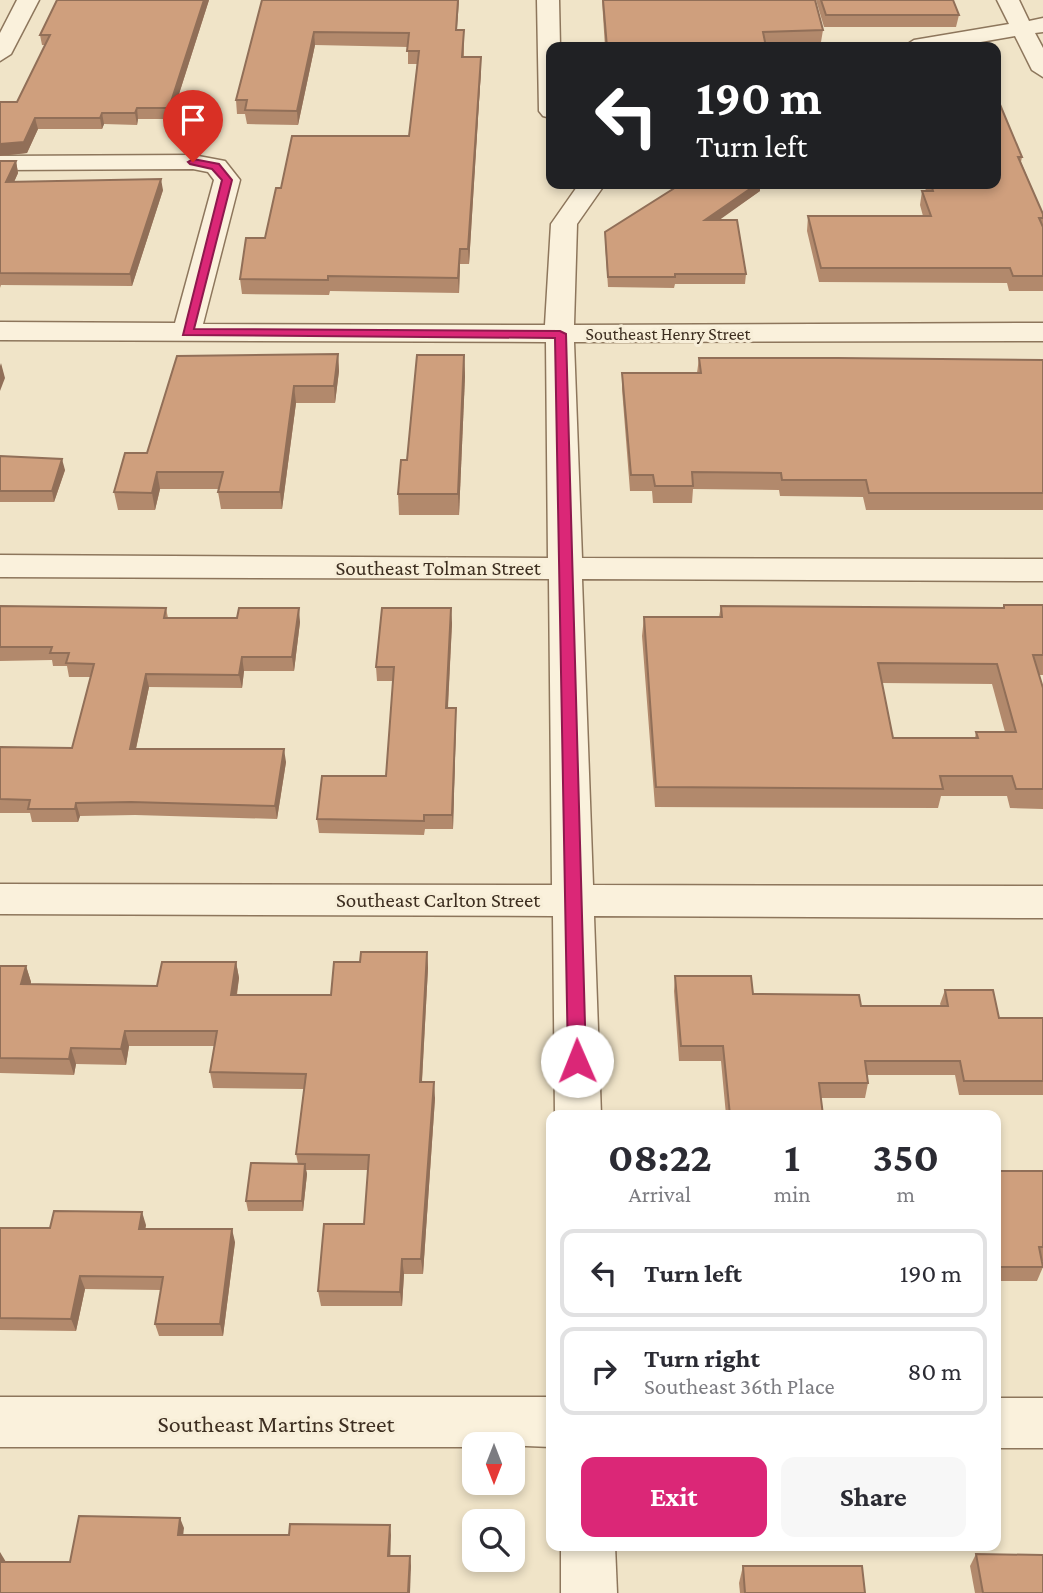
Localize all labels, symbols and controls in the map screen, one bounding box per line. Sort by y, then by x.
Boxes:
icon: left [581,70,672,161]
text: 190 m [696,70,822,125]
pin [163,90,223,162]
icon: arrive [174,101,212,139]
text: Turn left [696,128,807,164]
street label: Southeast Henry Street [586,324,751,344]
street label: Southeast Tolman Street [335,556,542,580]
street label: Southeast Carlton Street [336,888,541,912]
position arrow [540,1024,614,1098]
text: 08:22 [608,1133,712,1180]
text: 1 [784,1133,800,1180]
text: 350 [872,1133,939,1180]
text: Arrival [629,1181,691,1207]
text: min [774,1181,811,1207]
text: m [897,1181,915,1207]
icon: left [585,1254,623,1292]
text: Turn left [644,1259,742,1288]
text: 190 m [900,1259,962,1288]
text: Turn right [644,1344,760,1373]
icon: right [585,1352,623,1390]
text: 80 m [908,1357,962,1386]
text: Southeast 36th Place [644,1373,835,1399]
street label: Southeast Martins Street [157,1410,396,1437]
north arrow [462,1432,525,1494]
map controls [462,1432,525,1572]
button: Exit [581,1457,767,1537]
button: Share [781,1457,966,1537]
button: search [462,1509,525,1572]

